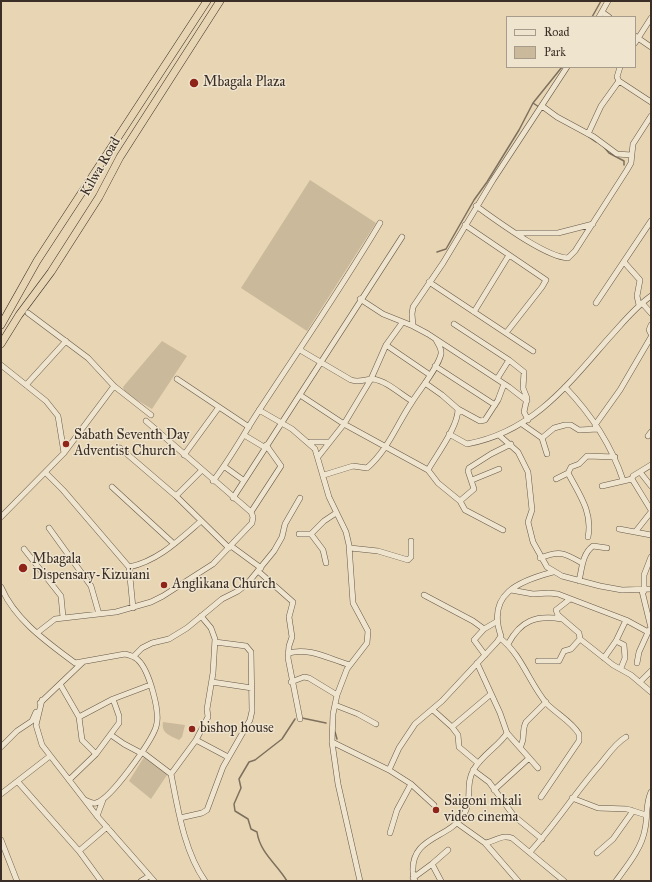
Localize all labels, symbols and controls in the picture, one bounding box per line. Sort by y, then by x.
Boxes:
legend [506,16,636,68]
text: Road [544,25,570,39]
text: Park [544,45,566,59]
place label: Mbagala Plaza [203,75,285,91]
marker: Mbagala Plaza [188,77,200,89]
street label: Kilwa Road [77,135,125,199]
place label: Sabath Seventh Day Adventist Church [74,428,189,460]
marker: Sabath Seventh Day Adventist Church [61,439,71,449]
place label: Mbagala Dispensary-Kizuiani [32,552,150,584]
marker: Mbagala Dispensary-Kizuiani [17,562,29,574]
place label: Anglikana Church [172,577,276,593]
marker: Anglikana Church [159,580,169,590]
place label: bishop house [200,721,274,737]
marker: bishop house [187,724,197,734]
place label: Saigoni mkali video cinema [444,794,522,826]
marker: Saigoni mkali video cinema [431,805,441,815]

